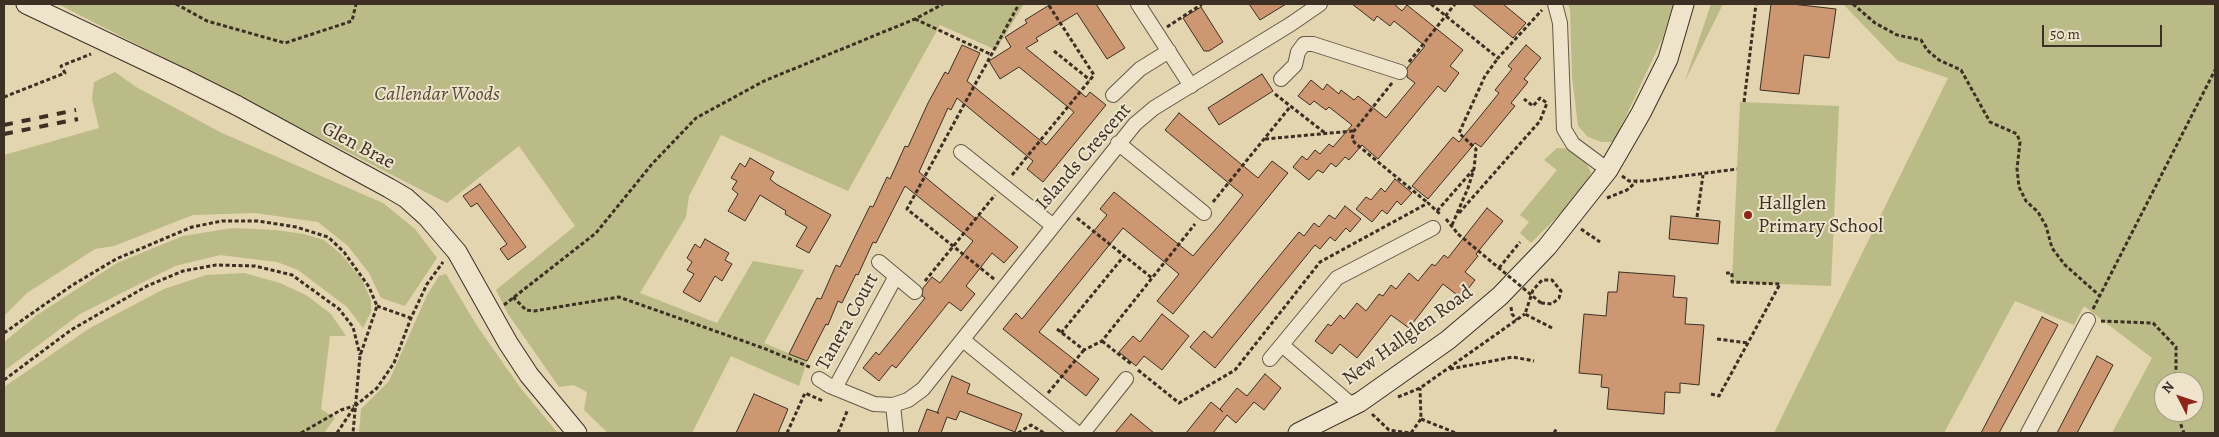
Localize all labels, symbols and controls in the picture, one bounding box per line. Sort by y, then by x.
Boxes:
scale bar [2044,15,2164,47]
text: 50 m [2050,24,2080,44]
park label: Callendar Woods [374,83,500,107]
street label: Islands Crescent [1031,99,1137,215]
street label: Glen Brae [317,117,399,175]
place label: Hallglen Primary School [1758,192,1883,239]
marker: Hallglen Primary School [1742,209,1754,221]
street label: Tanera Court [812,269,884,375]
street label: New Hallglen Road [1338,281,1478,391]
north arrow [2154,372,2204,422]
text: N [2158,377,2179,398]

